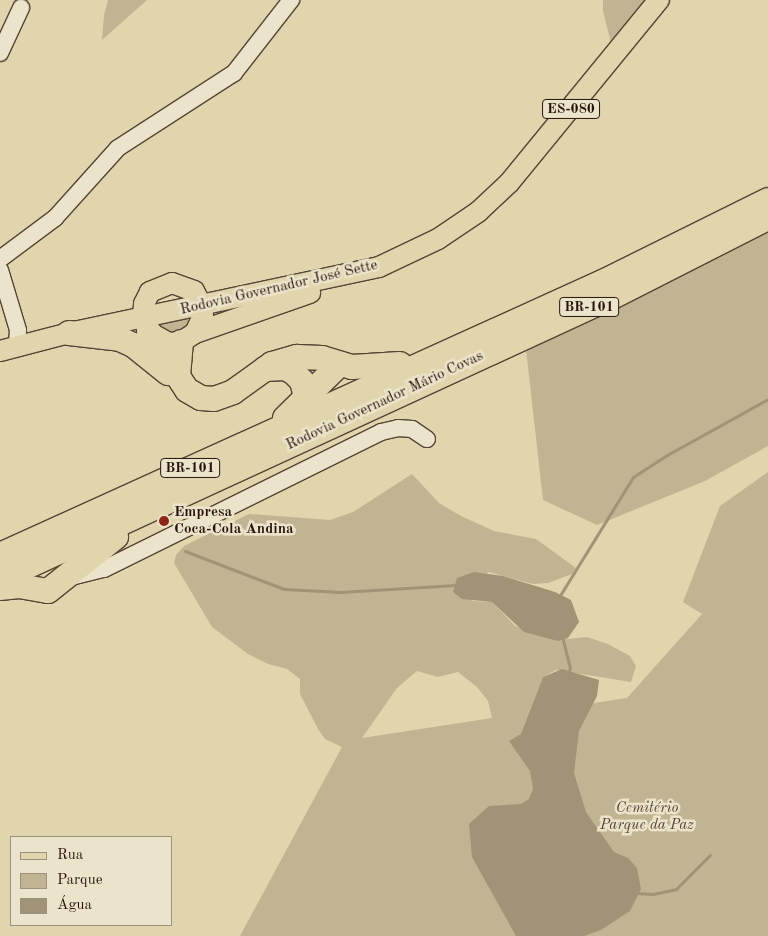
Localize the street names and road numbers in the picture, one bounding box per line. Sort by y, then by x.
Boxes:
road number: ES-080 [541,98,601,120]
street label: Rodovia Governador José Sette [178,256,380,320]
road number: BR-101 [559,296,619,318]
street label: Rodovia Governador Mário Covas [284,347,486,455]
road number: BR-101 [160,456,220,479]

